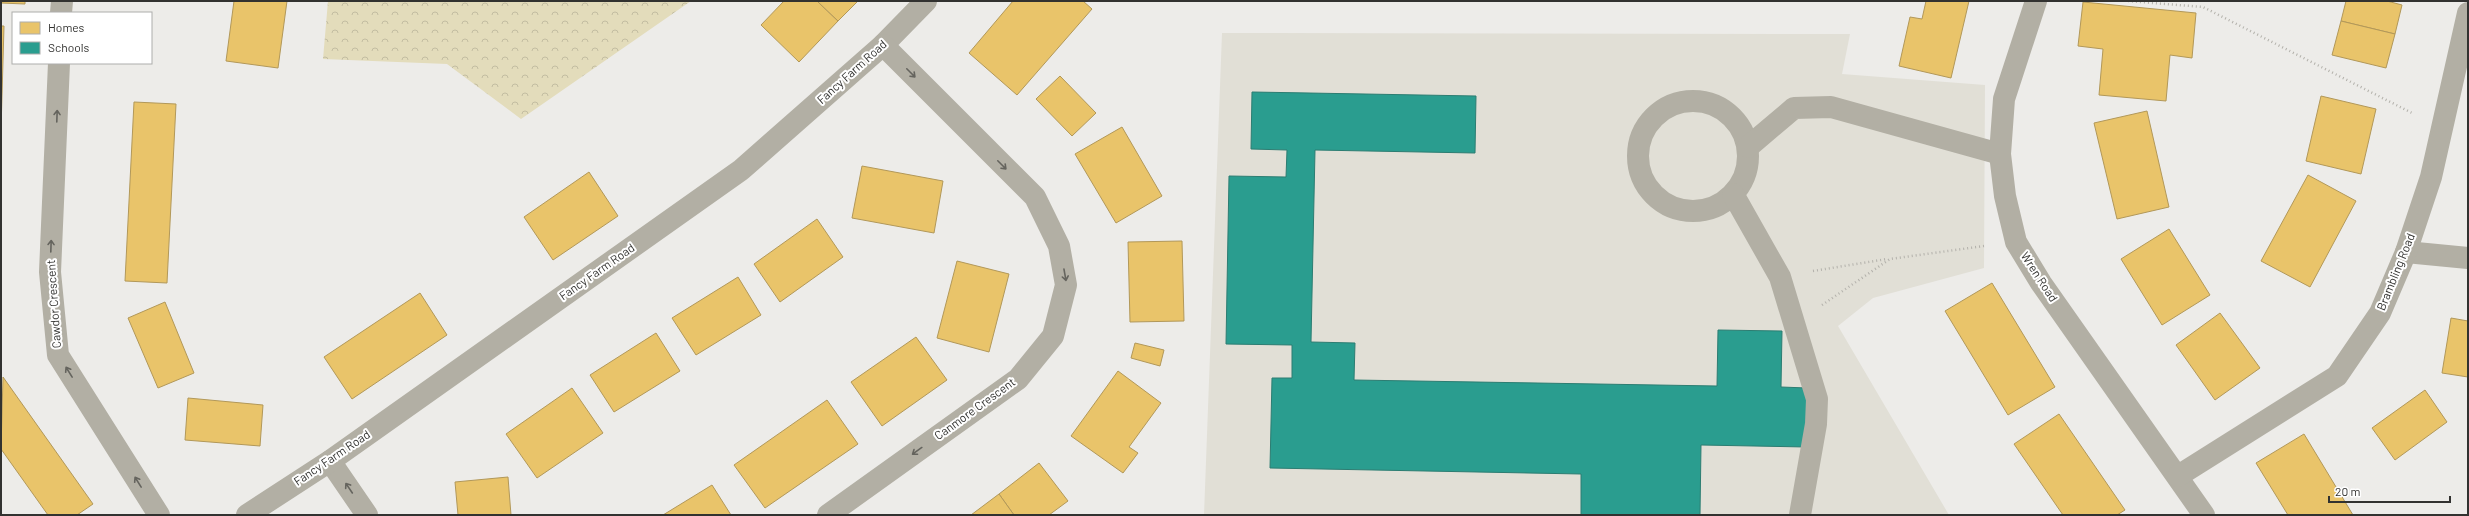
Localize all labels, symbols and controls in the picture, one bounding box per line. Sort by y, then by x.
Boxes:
legend [12,12,152,64]
text: Homes [48,20,85,34]
street label: Fancy Farm Road [814,36,889,106]
text: Schools [48,40,89,54]
one-way arrow [906,68,916,77]
one-way arrow [53,110,60,123]
one-way arrow [998,160,1007,170]
street label: Brambling Road [2373,231,2417,312]
one-way arrow [47,240,55,253]
street label: Fancy Farm Road [556,240,637,302]
street label: Wren Road [2019,249,2061,304]
street label: Cawdor Crescent [43,259,63,349]
one-way arrow [1061,268,1069,281]
one-way arrow [64,366,72,378]
street label: Canmore Crescent [931,374,1018,442]
street label: Fancy Farm Road [291,427,372,488]
one-way arrow [912,447,923,455]
one-way arrow [134,477,142,488]
scale bar [2329,478,2450,504]
one-way arrow [345,483,353,494]
text: 20 m [2335,484,2361,498]

